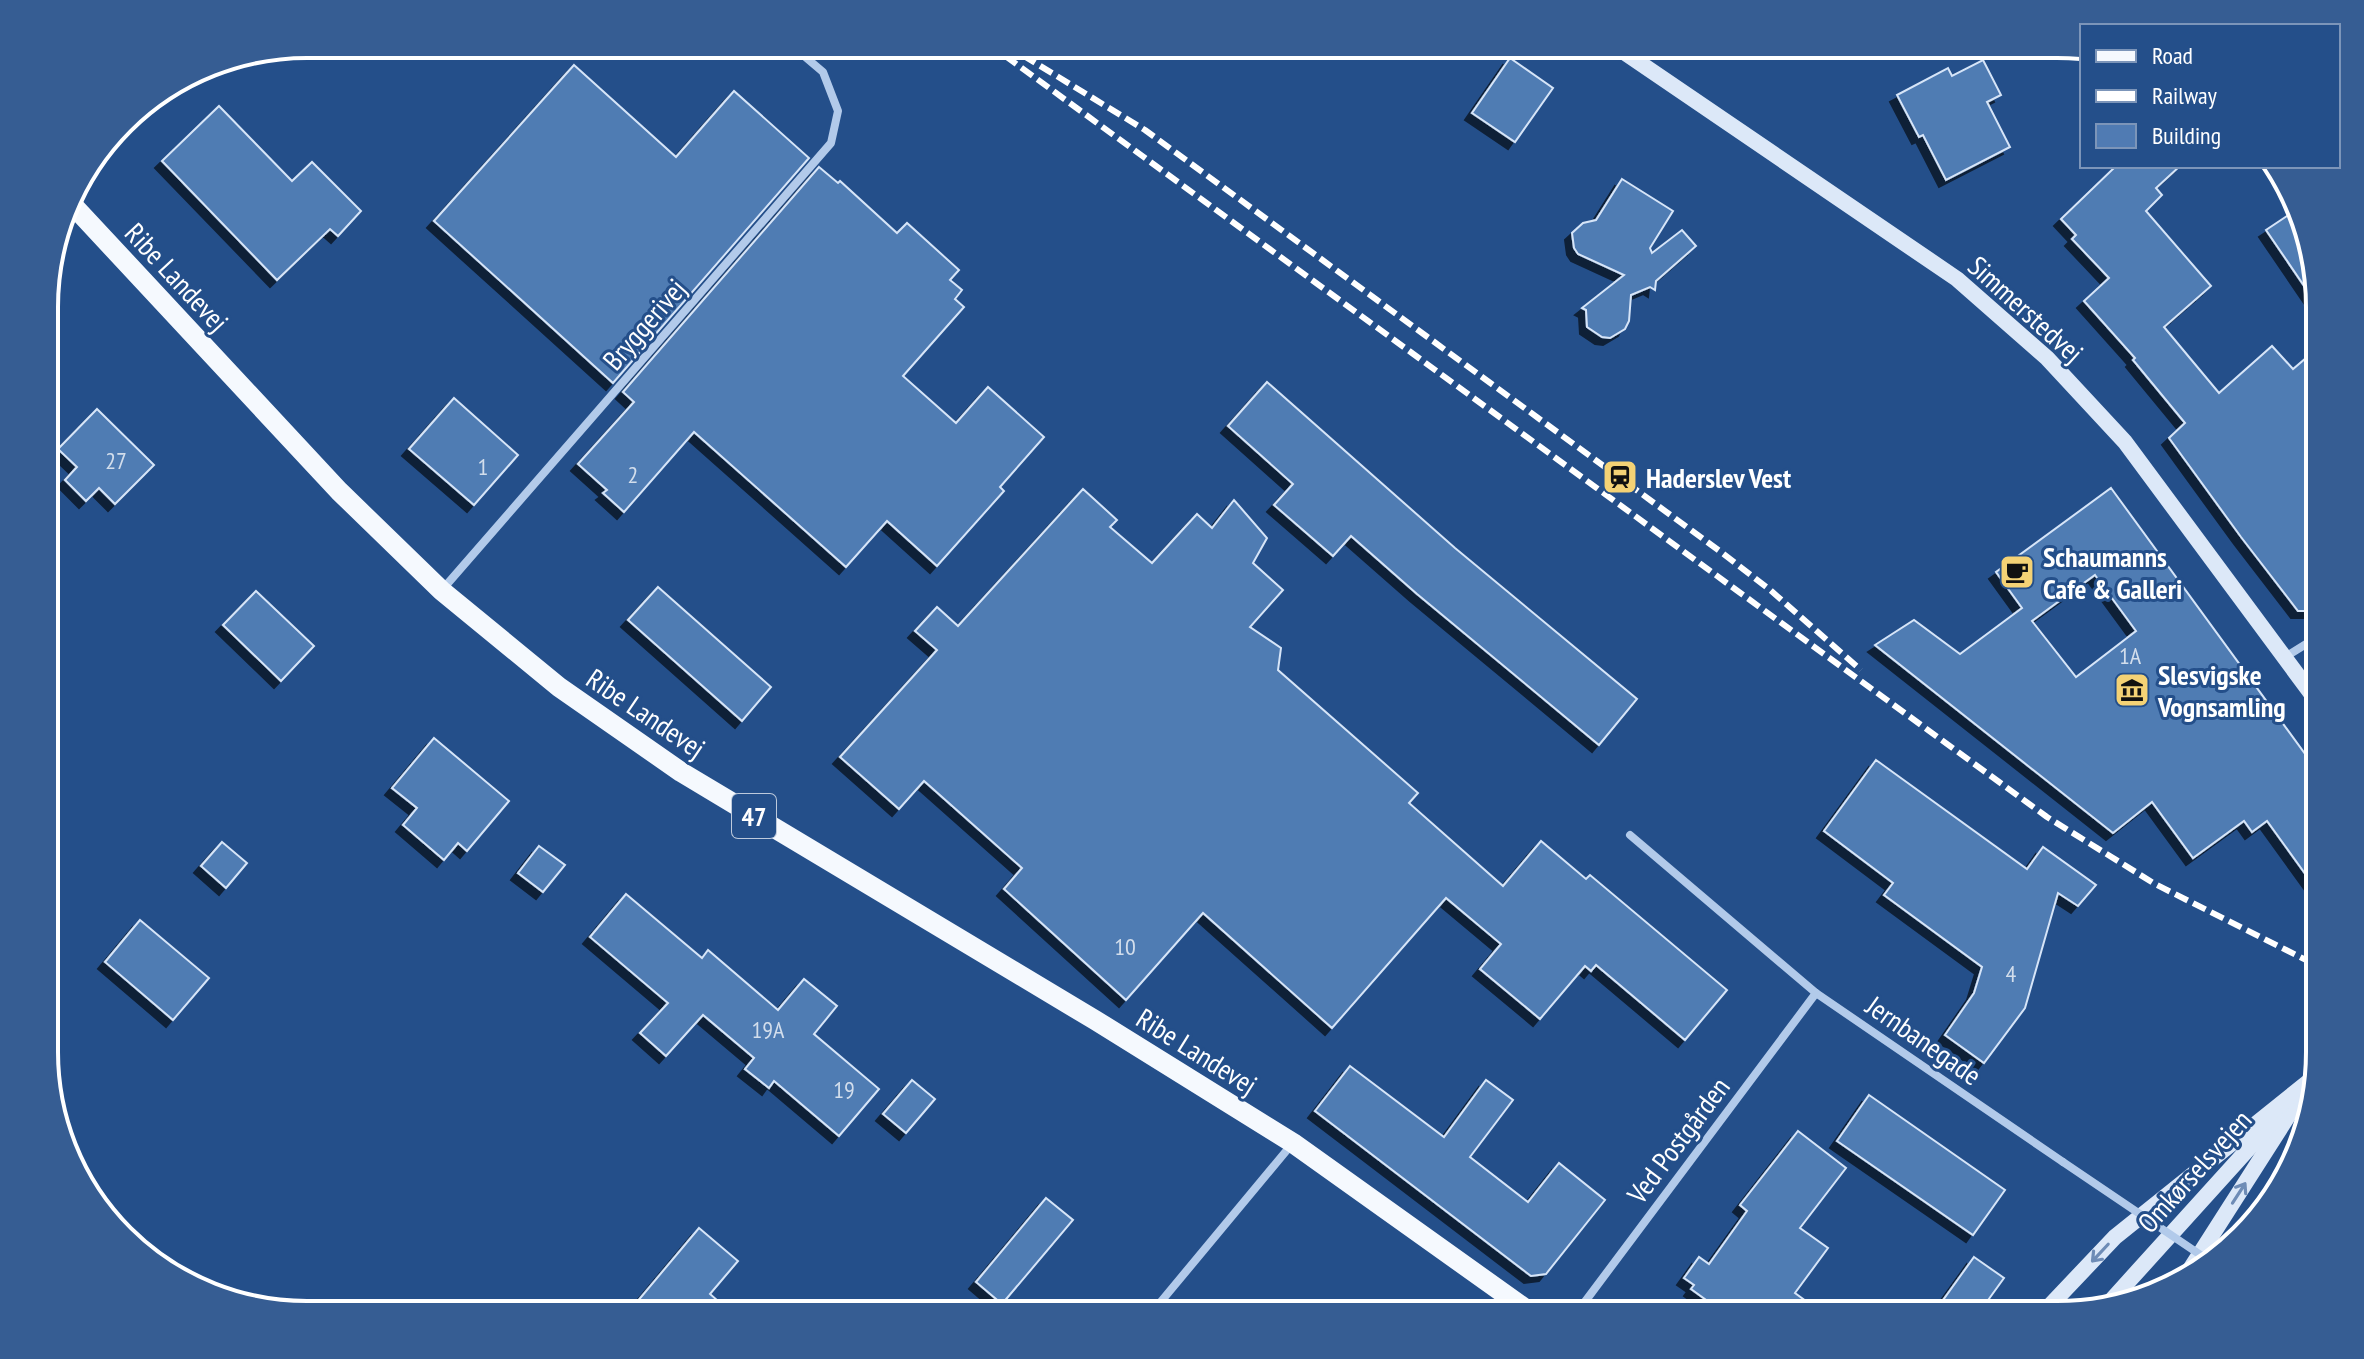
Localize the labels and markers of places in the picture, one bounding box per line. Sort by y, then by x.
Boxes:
station icon: Haderslev Vest [1601,458,1639,496]
place label: Haderslev Vest [1646,459,1791,496]
place label: Schaumanns Cafe & Galleri [2043,538,2182,607]
cafe icon: Schaumanns Cafe & Galleri [1998,553,2036,591]
place label: Slesvigske Vognsamling [2157,656,2286,725]
museum icon: Slesvigske Vognsamling [2113,671,2151,709]

